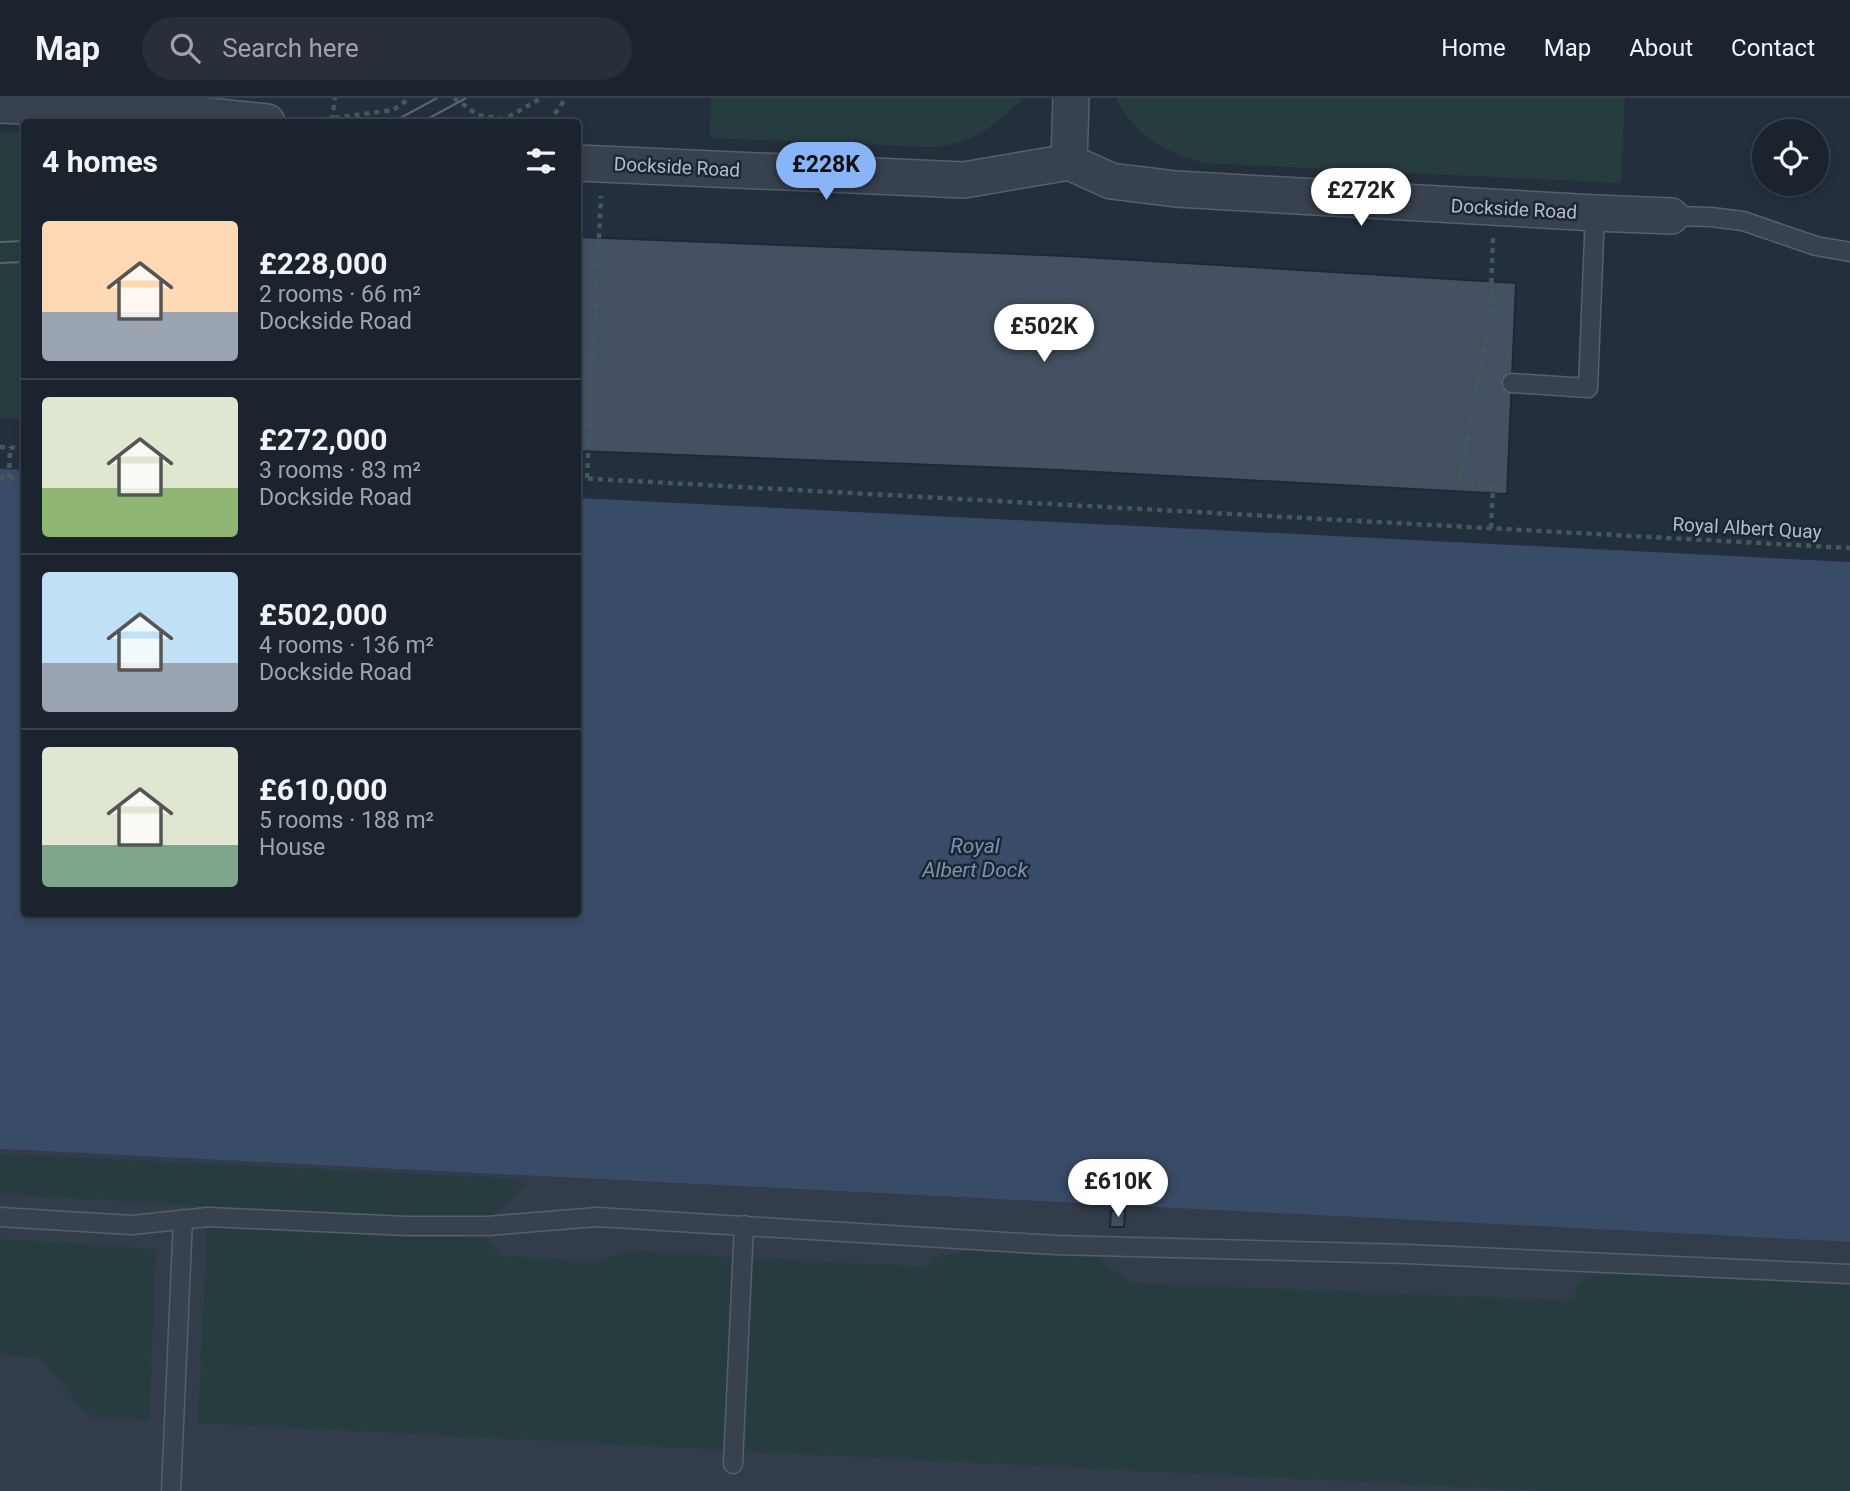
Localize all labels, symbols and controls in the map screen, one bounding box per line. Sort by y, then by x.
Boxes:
search box [142,17,632,80]
text: Map [35,29,100,68]
icon: search [166,29,204,67]
text: Search here [222,33,359,63]
text: Home [1441,34,1506,62]
text: Map [1544,34,1591,62]
text: About [1629,34,1693,62]
text: Contact [1731,34,1815,62]
map controls [1752,119,1829,196]
button: locate [1752,119,1829,196]
icon: filters [522,142,560,180]
pin: £228K [777,142,875,202]
text: 4 homes [42,144,158,179]
text: £228K [792,151,860,178]
street label: Dockside Road [613,152,741,182]
pin: £272K [1312,169,1410,228]
text: £272K [1327,177,1395,204]
street label: Dockside Road [1450,194,1578,224]
text: £228,000 [259,246,387,281]
icon: home [98,249,182,333]
text: 2 rooms · 66 m² [259,281,421,308]
pin: £502K [995,304,1093,364]
text: Dockside Road [259,308,412,335]
text: £502K [1010,313,1078,340]
text: £272,000 [259,422,387,457]
icon: home [98,425,182,509]
text: 3 rooms · 83 m² [259,457,421,484]
text: Dockside Road [259,484,412,511]
street label: Royal Albert Quay [1672,513,1822,543]
text: £502,000 [259,597,387,632]
icon: home [98,600,182,684]
text: 4 rooms · 136 m² [259,632,434,659]
text: Dockside Road [259,659,412,686]
text: £610,000 [259,772,387,807]
icon: home [98,775,182,859]
text: 5 rooms · 188 m² [259,807,434,834]
text: House [259,834,325,861]
water label: Royal Albert Dock [921,834,1029,882]
pin: £610K [1069,1160,1167,1219]
text: £610K [1084,1168,1152,1195]

